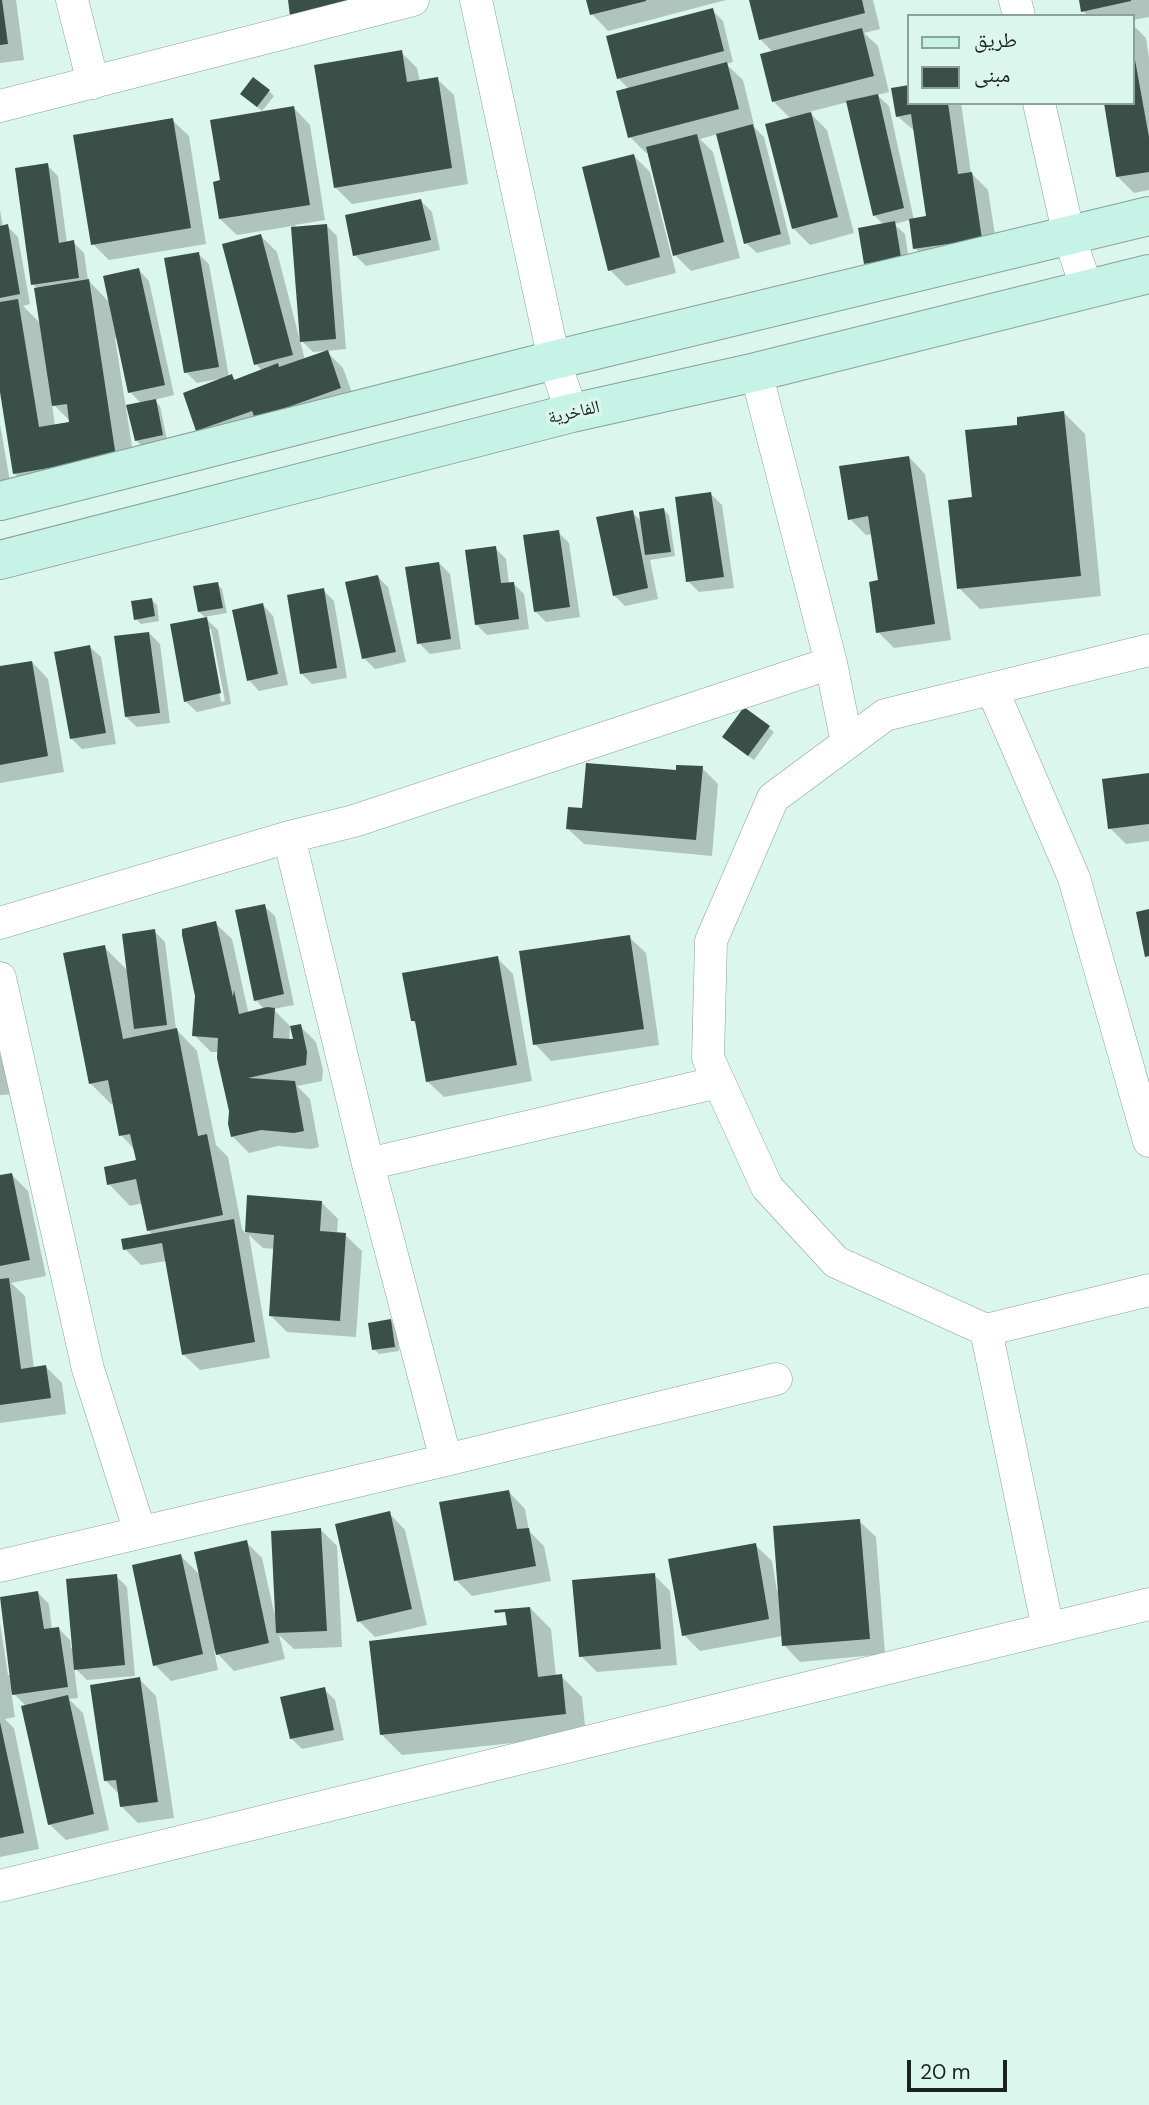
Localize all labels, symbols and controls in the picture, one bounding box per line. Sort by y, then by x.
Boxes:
legend [908,14,1135,105]
text: طريق [974,26,1017,54]
text: مبنى [974,61,1010,89]
street label: الفاخرية [546,397,602,429]
scale bar [911,2046,1011,2090]
text: 20 m [920,2058,971,2086]

